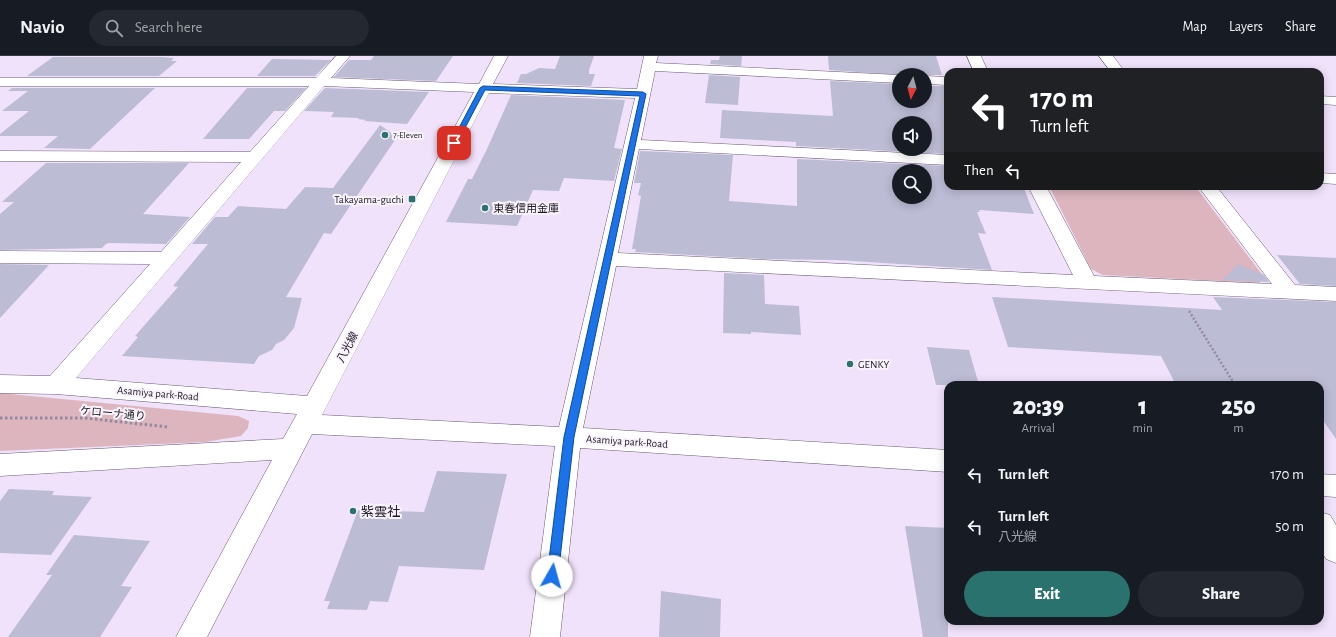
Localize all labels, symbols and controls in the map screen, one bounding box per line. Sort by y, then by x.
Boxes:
search box [89,10,369,46]
icon: search [103,17,125,39]
text: Navio [20,18,65,37]
text: Search here [135,20,203,35]
text: Map [1182,20,1207,34]
text: Layers [1229,20,1263,34]
text: Share [1285,20,1316,34]
north arrow [892,68,932,108]
map controls [892,68,932,204]
icon: left [964,84,1016,136]
text: 170 m [1030,85,1094,113]
button: sound [892,116,932,156]
text: Turn left [1030,118,1089,136]
pin [437,126,471,160]
marker: 7-Eleven [380,130,390,140]
place label: 7-Eleven [393,131,422,140]
icon: arrive [443,132,465,154]
icon: left [1002,160,1024,182]
text: Then [964,163,994,178]
button: search [892,164,932,204]
place label: Takayama-guchi [334,194,404,205]
marker: Takayama-guchi [407,194,417,204]
place label: 東春信用金庫 [493,202,559,214]
marker: 東春信用金庫 [480,203,490,213]
street label: 八光線 [334,330,360,364]
marker: GENKY [845,359,855,369]
place label: GENKY [858,359,889,370]
street label: Asamiya park-Road [117,384,200,403]
text: 20:39 [1012,395,1064,419]
text: 1 [1138,395,1147,419]
text: 250 [1221,395,1256,419]
street label: ケローナ通り [80,404,146,422]
text: Arrival [1022,422,1055,435]
text: min [1132,422,1153,435]
text: m [1233,422,1244,435]
street label: Asamiya park-Road [586,433,669,450]
icon: left [964,464,986,486]
text: Turn left [998,467,1049,482]
text: 170 m [1270,467,1304,482]
place label: 紫雲社 [361,505,400,519]
marker: 紫雲社 [348,506,358,516]
text: Turn left [998,509,1049,524]
icon: left [964,516,986,538]
text: 50 m [1275,519,1304,534]
text: 八光線 [998,531,1037,544]
position arrow [531,555,573,597]
button: Exit [964,571,1130,617]
button: Share [1138,571,1304,617]

